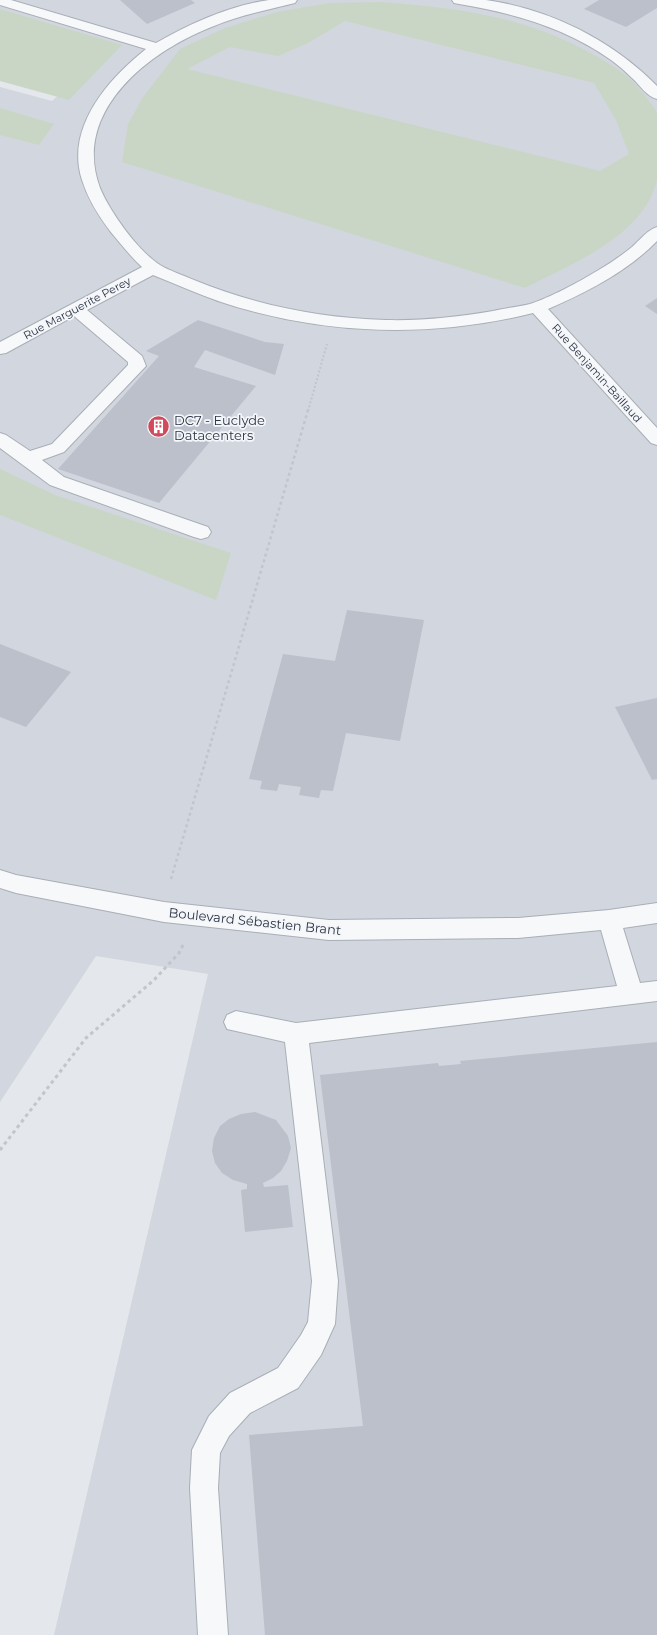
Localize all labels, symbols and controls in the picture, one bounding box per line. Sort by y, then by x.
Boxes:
street label: Rue Marguerite Perey [21,274,133,342]
street label: Rue Benjamin-Baillaud [549,321,645,425]
place label: DC7 - Euclyde Datacenters [174,412,265,443]
building icon: DC7 - Euclyde Datacenters [145,414,171,440]
street label: Boulevard Sébastien Brant [168,904,342,938]

